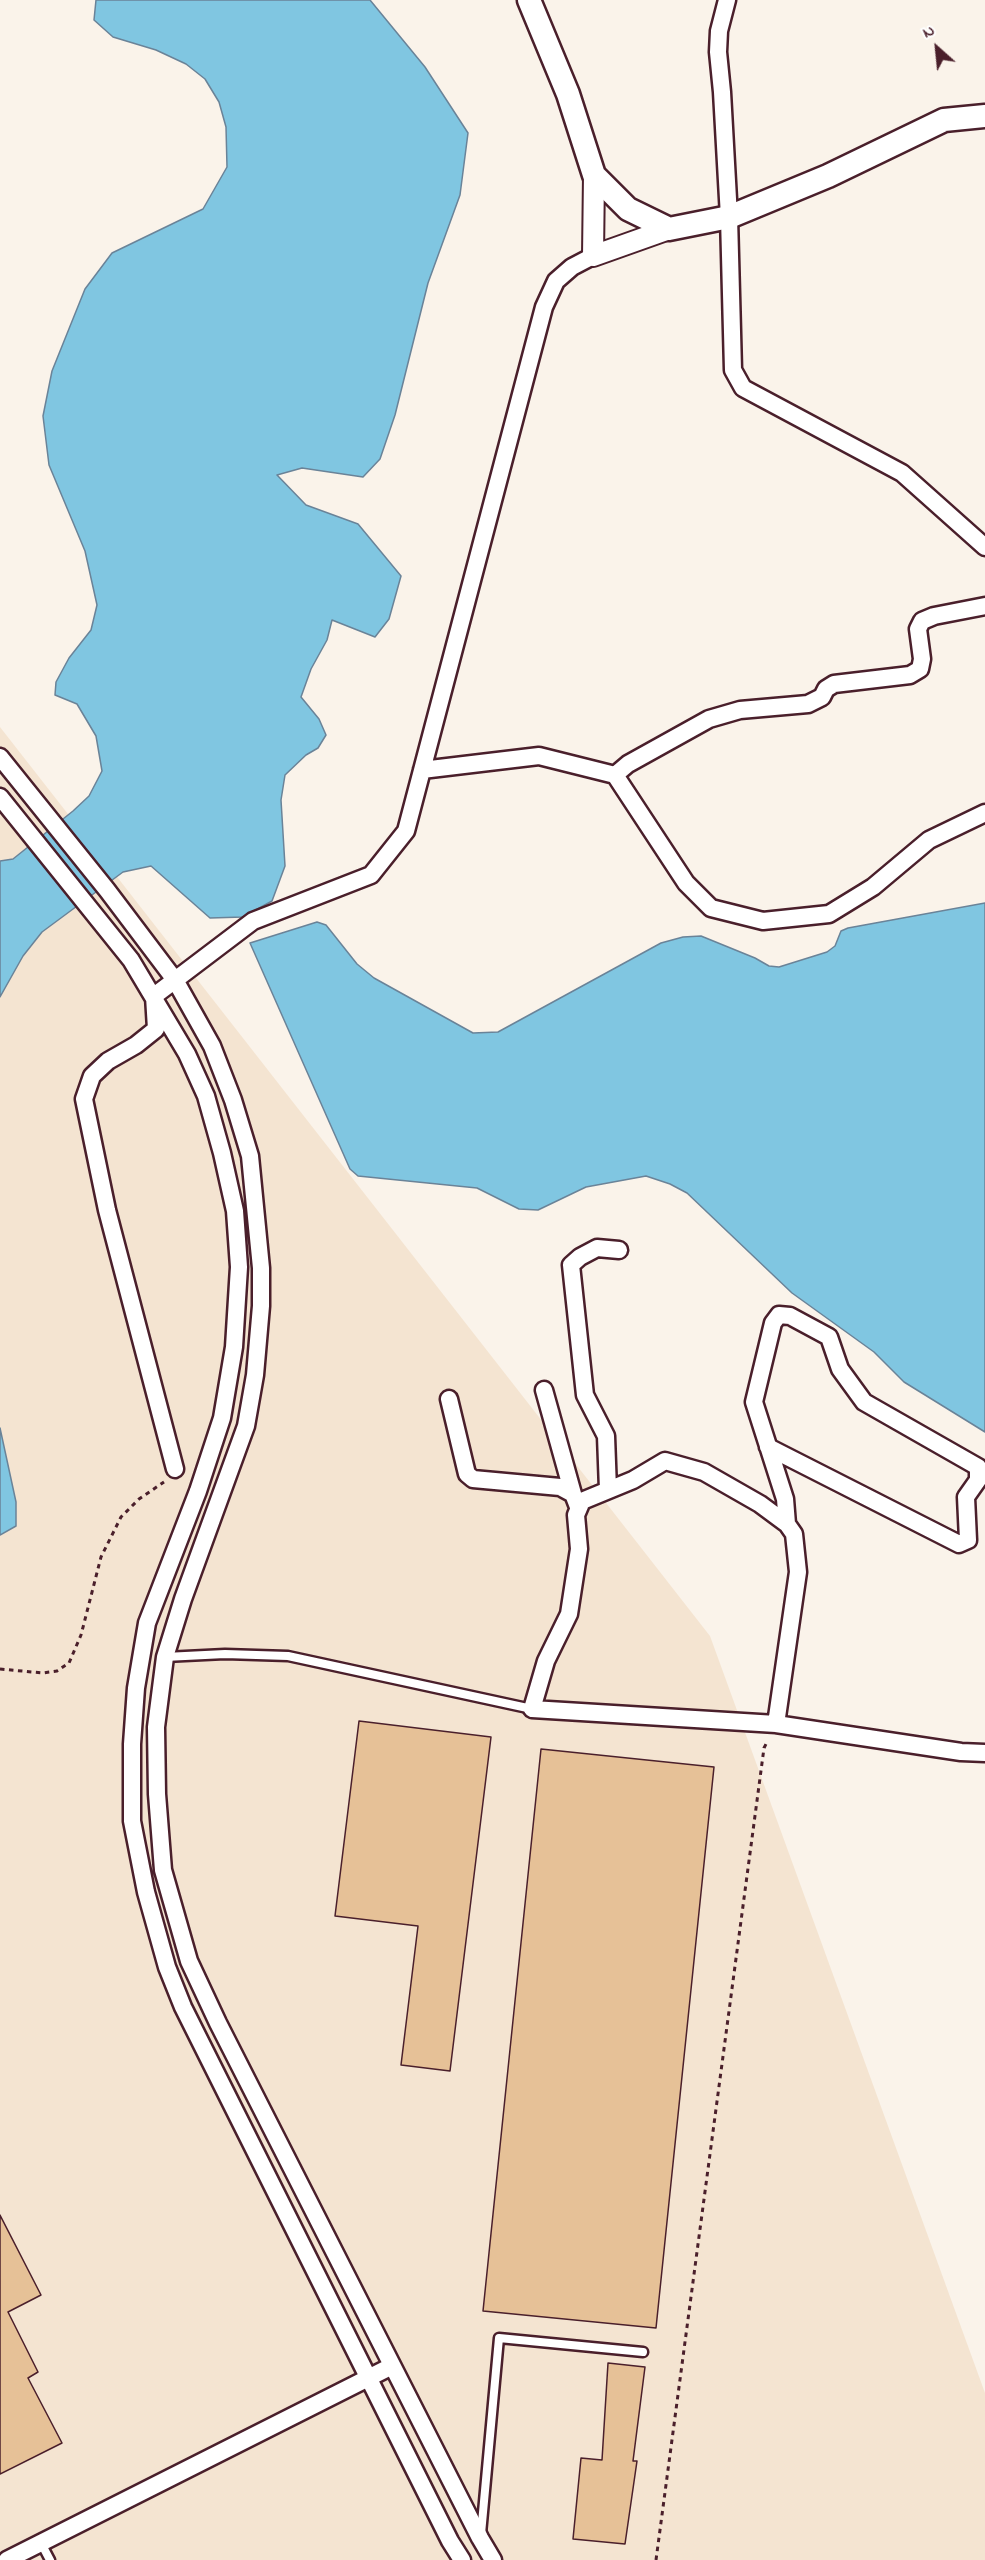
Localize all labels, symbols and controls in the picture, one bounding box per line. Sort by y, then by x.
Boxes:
north arrow [907,18,967,78]
text: N [919,19,939,45]

